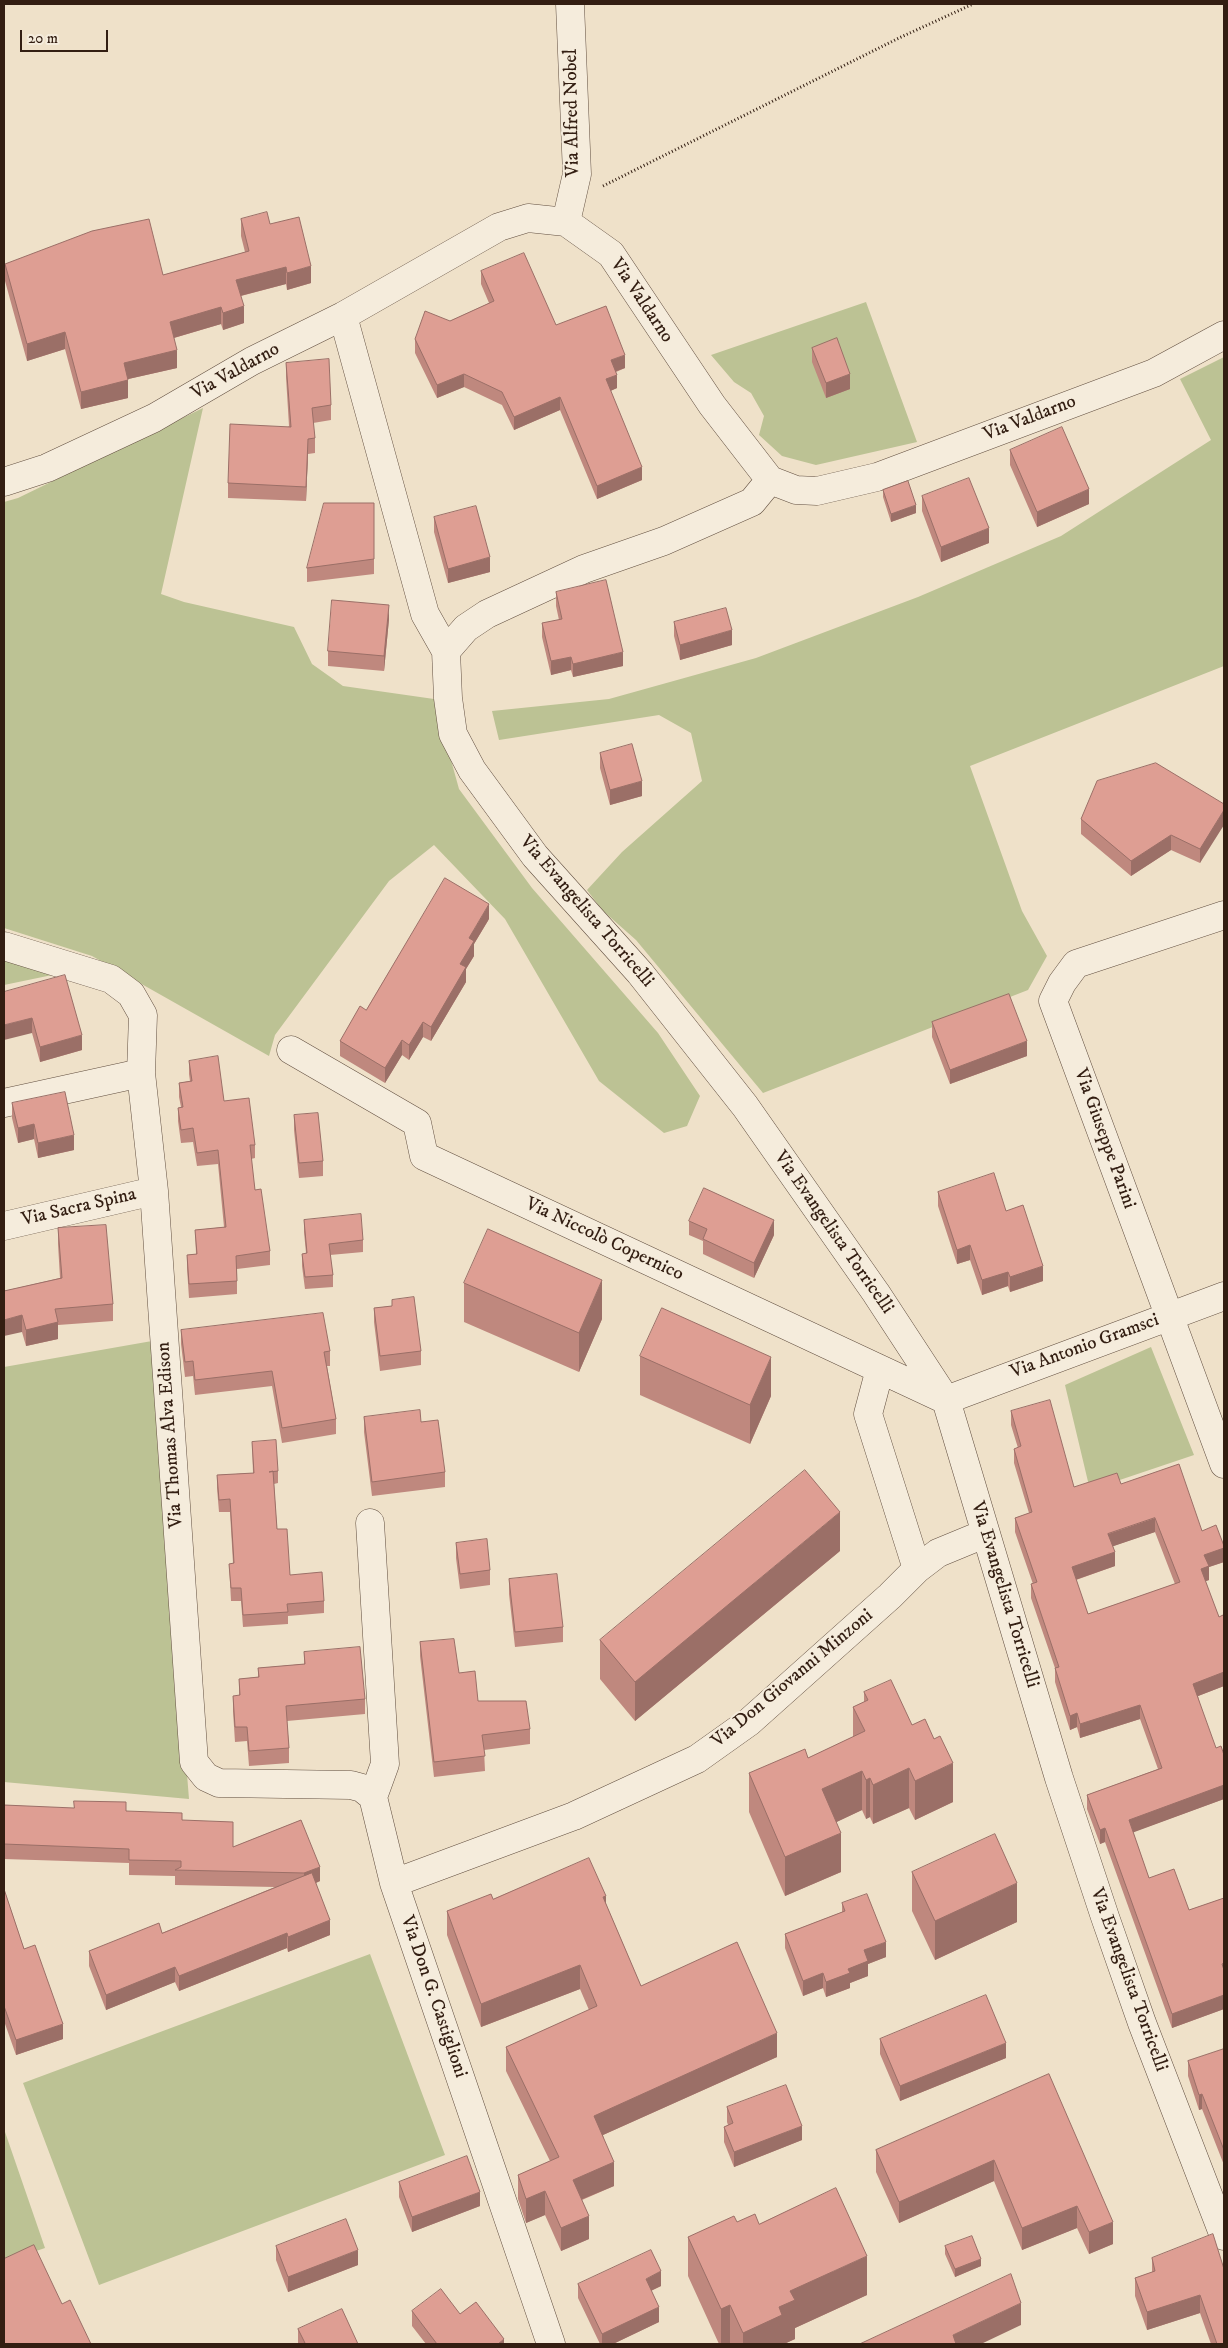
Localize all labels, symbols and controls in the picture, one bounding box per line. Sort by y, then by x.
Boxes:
scale bar [22,20,110,52]
text: 20 m [28,29,58,48]
street label: Via Alfred Nobel [560,49,586,177]
street label: Via Valdarno [604,254,678,348]
street label: Via Valdarno [188,338,284,406]
street label: Via Valdarno [981,391,1079,447]
street label: Via Evangelista Torricelli [514,831,658,993]
street label: Via Giuseppe Parini [1068,1066,1140,1212]
street label: Via Evangelista Torricelli [768,1147,898,1319]
street label: Via Sacra Spina [20,1184,138,1232]
street label: Via Niccolò Copernico [521,1193,687,1287]
street label: Via Antonio Gramsci [1008,1310,1162,1384]
street label: Via Thomas Alva Edison [153,1341,189,1529]
street label: Via Evangelista Torricelli [965,1499,1043,1691]
street label: Via Don Giovanni Minzoni [708,1605,878,1753]
street label: Via Evangelista Torricelli [1084,1885,1172,2075]
street label: Via Don G. Castiglioni [395,1913,471,2081]

